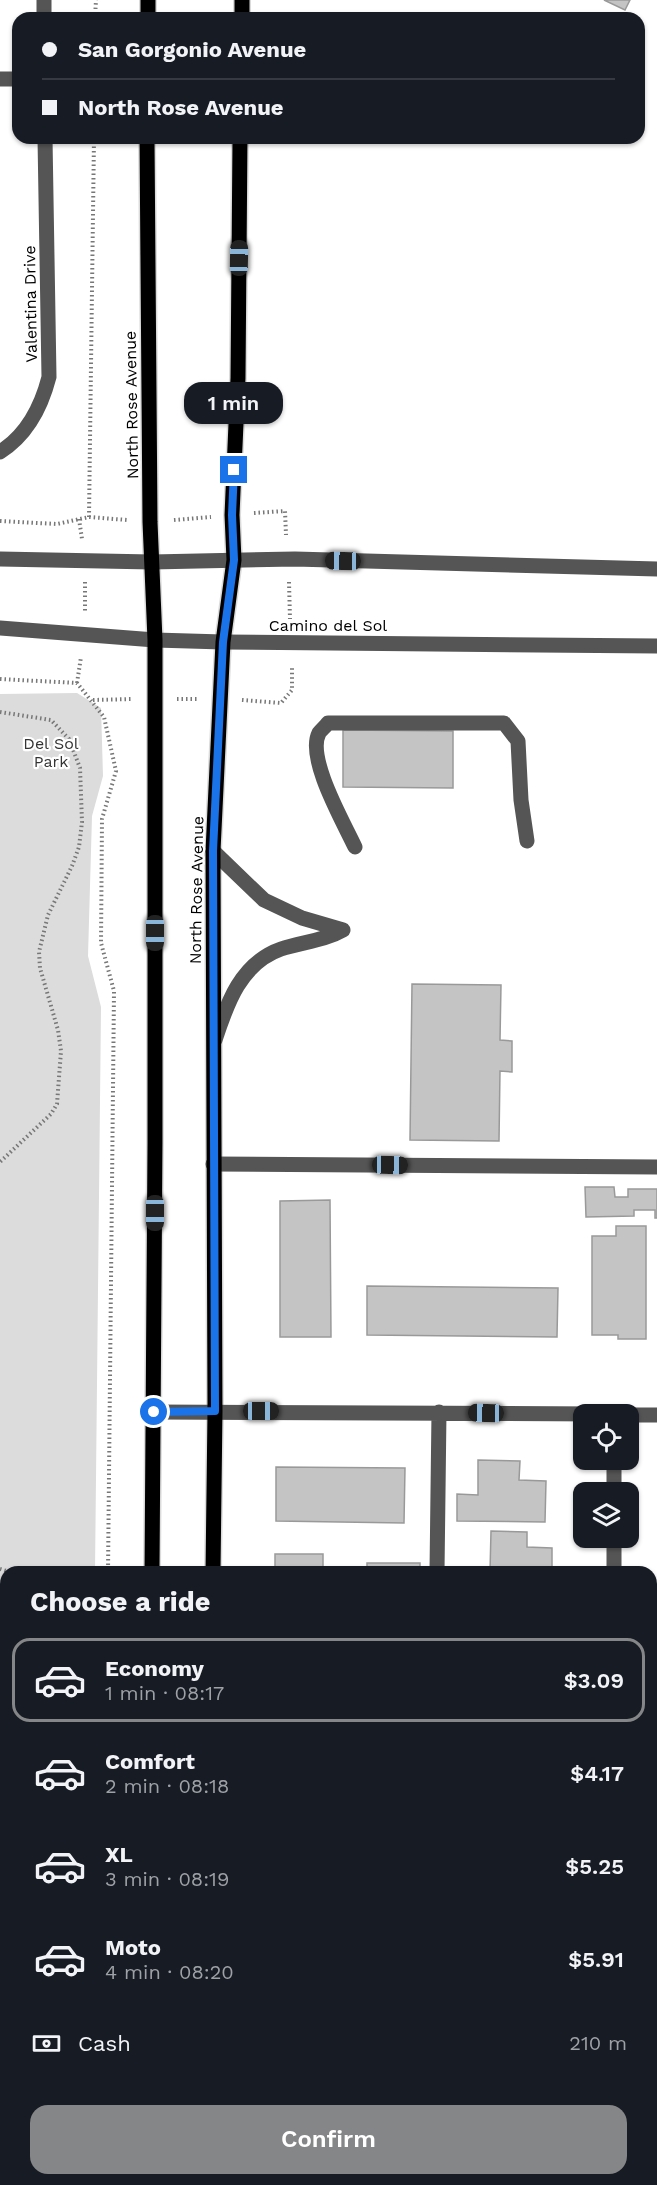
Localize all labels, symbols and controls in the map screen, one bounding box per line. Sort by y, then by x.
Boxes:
text: San Gorgonio Avenue [78,37,306,62]
text: North Rose Avenue [78,95,284,120]
car [230,240,248,276]
street label: Valentina Drive [20,245,41,363]
street label: North Rose Avenue [121,331,142,479]
callout: 1 min [184,383,284,425]
text: 1 min [208,391,259,415]
route end [220,456,247,483]
car [325,552,361,570]
street label: Camino del Sol [269,616,387,635]
park label: Del Sol Park [23,734,79,771]
street label: North Rose Avenue [186,816,207,964]
car [146,915,164,951]
car [372,1156,408,1174]
car [146,1195,164,1231]
route start [140,1398,167,1425]
car [243,1402,279,1420]
car [468,1404,504,1422]
map controls [573,1404,639,1548]
button: locate [573,1404,639,1470]
button: layers [573,1482,639,1548]
text: Choose a ride [30,1586,210,1618]
icon: car [33,1653,87,1707]
text: Economy [105,1656,204,1681]
text: $3.09 [564,1668,624,1693]
text: 1 min · 08:17 [105,1681,224,1705]
icon: car [33,1746,87,1800]
text: Comfort [105,1749,195,1774]
text: $4.17 [570,1761,624,1786]
text: 2 min · 08:18 [105,1774,229,1798]
icon: car [33,1839,87,1893]
text: XL [105,1842,133,1867]
text: $5.25 [565,1854,624,1879]
text: 3 min · 08:19 [105,1867,229,1891]
icon: car [33,1932,87,1986]
text: Moto [105,1935,161,1960]
text: $5.91 [568,1947,624,1972]
text: 4 min · 08:20 [105,1960,234,1984]
icon: cash [30,2027,63,2060]
text: Cash [78,2031,131,2056]
text: 210 m [569,2031,627,2055]
button: Confirm [30,2105,627,2174]

